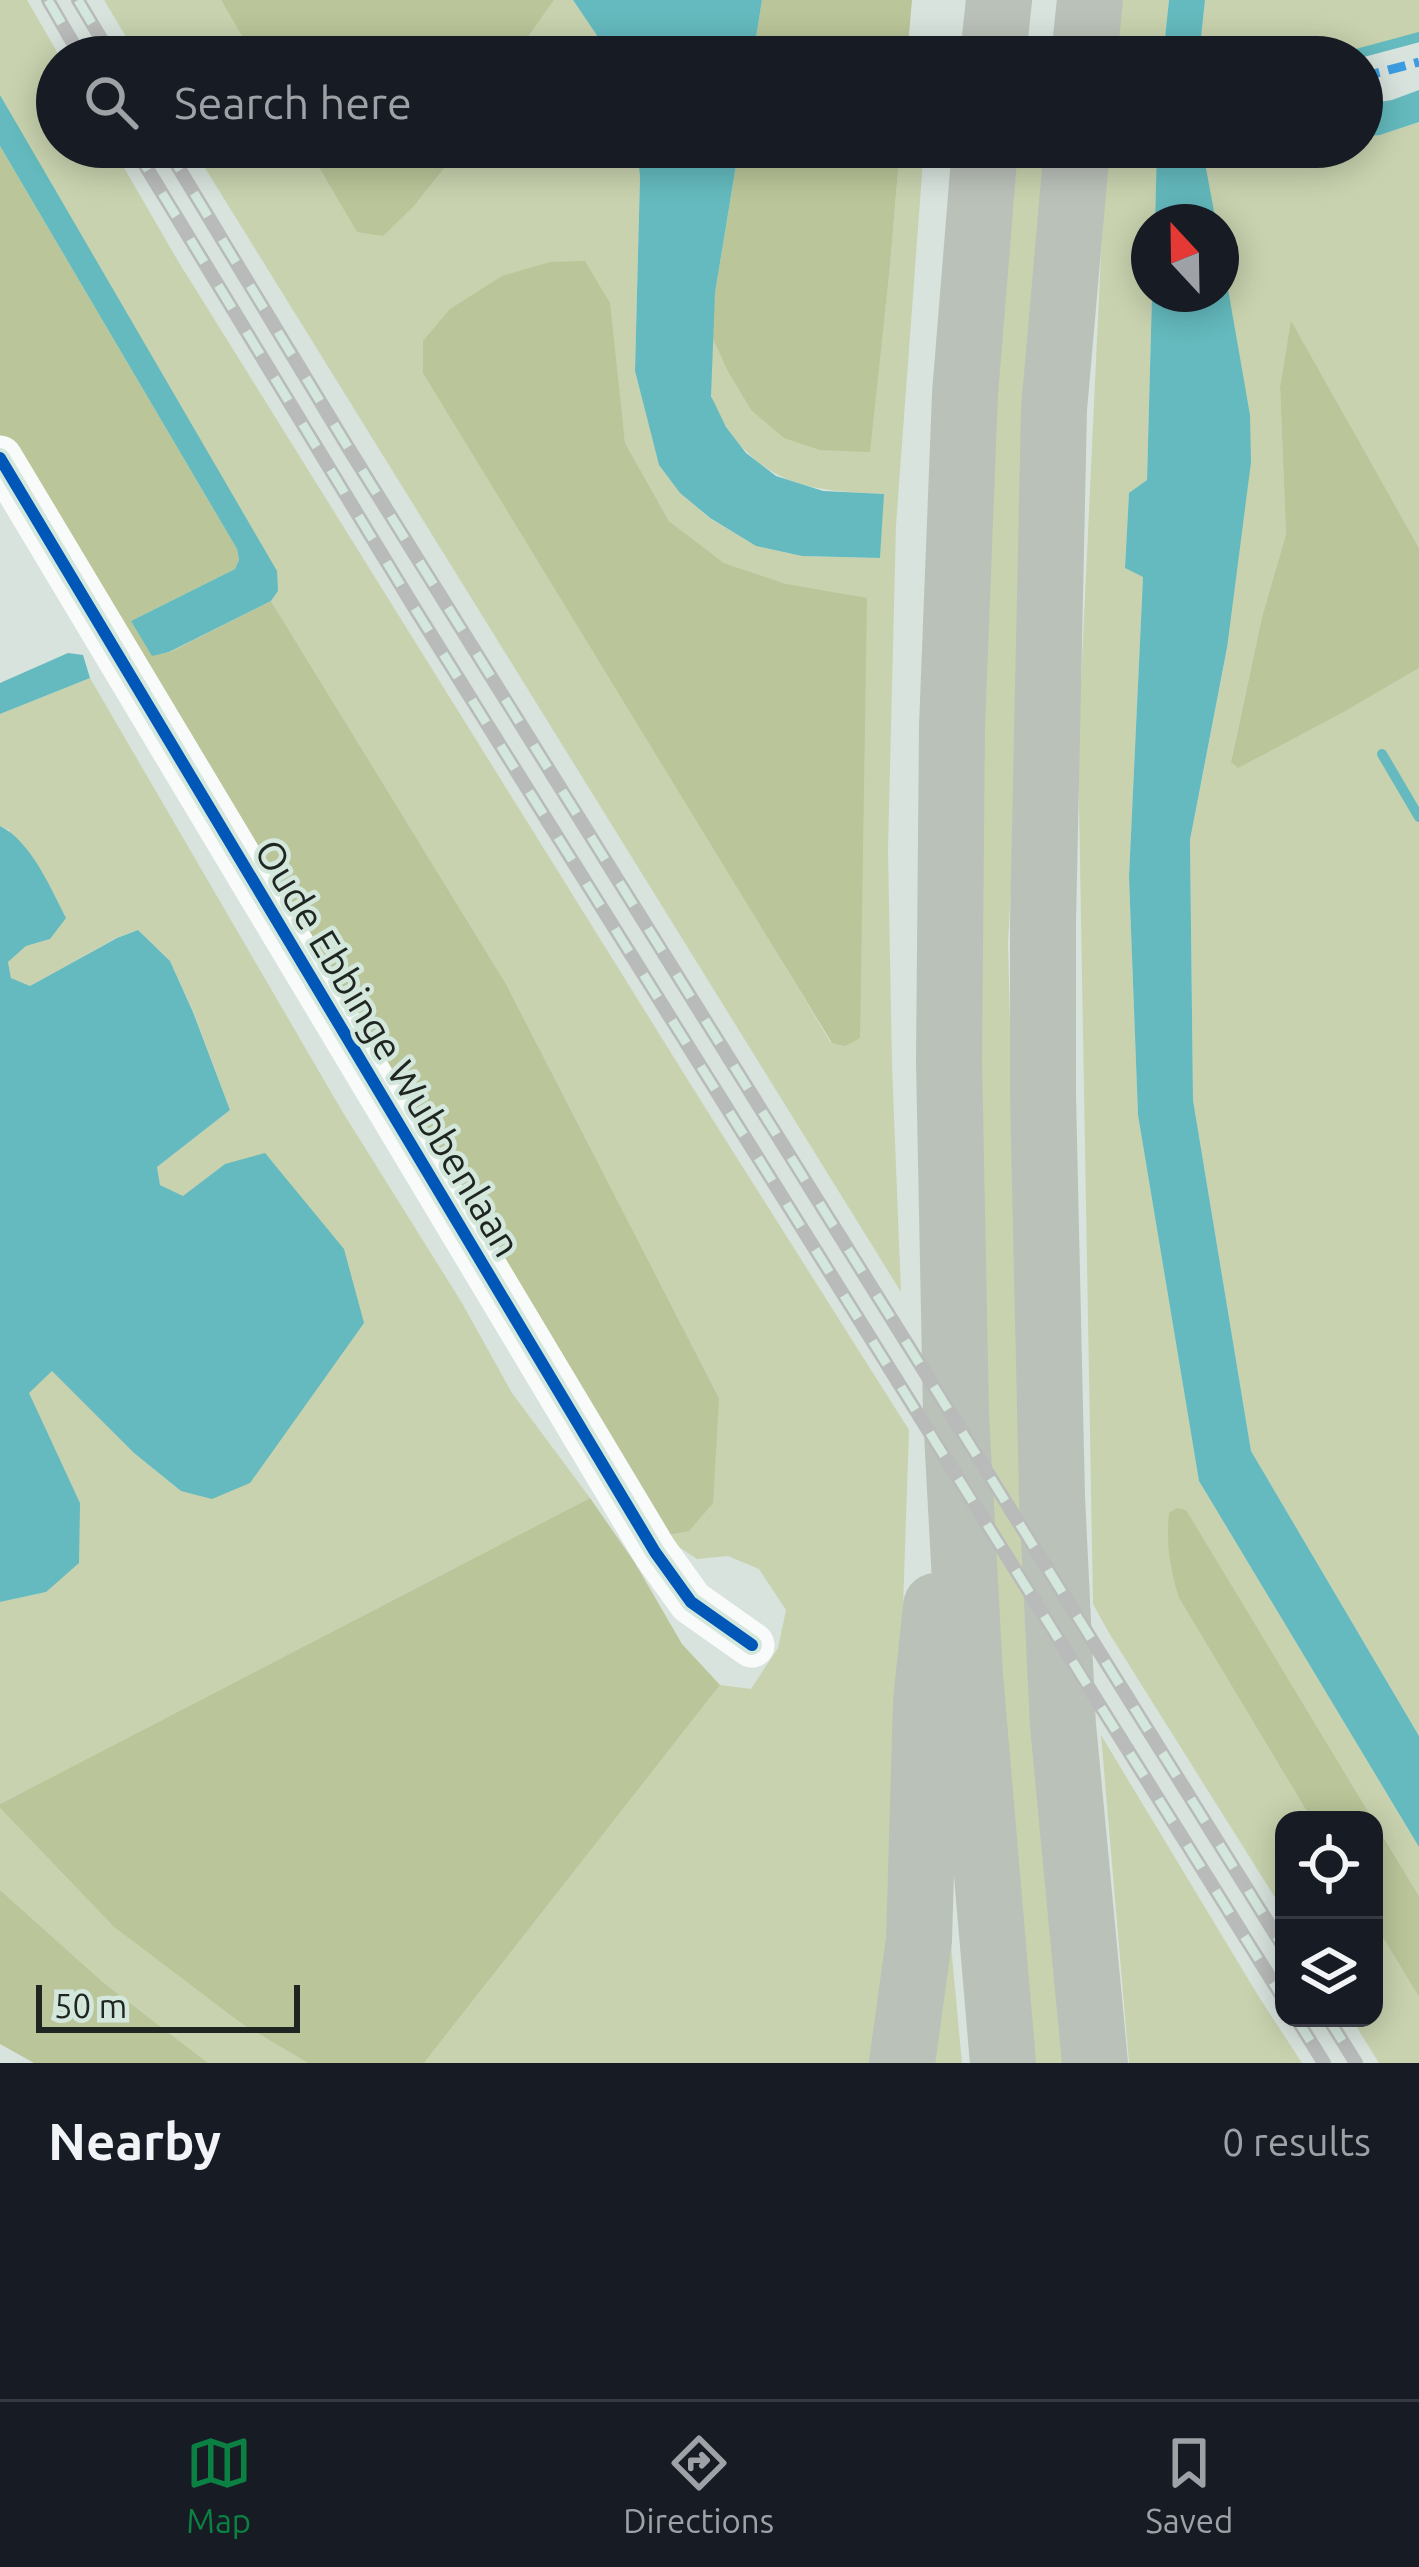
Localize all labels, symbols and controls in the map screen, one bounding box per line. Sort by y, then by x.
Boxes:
search box [36,36,1383,168]
icon: search [78,69,144,135]
text: Search here [174,77,412,128]
north arrow [1131,204,1239,312]
street label: Oude Ebbinge Wubbenlaan [247,832,530,1264]
map controls [1275,1811,1383,2027]
button: locate [1275,1811,1383,1919]
button: layers [1275,1919,1383,2027]
scale bar [36,1979,300,2032]
text: 50 m [54,1987,127,2024]
text: Nearby [48,2112,221,2170]
text: 0 results [1222,2120,1371,2163]
tab: Map [186,2430,252,2539]
tab: Directions [623,2430,774,2539]
tab: Saved [1145,2430,1233,2539]

